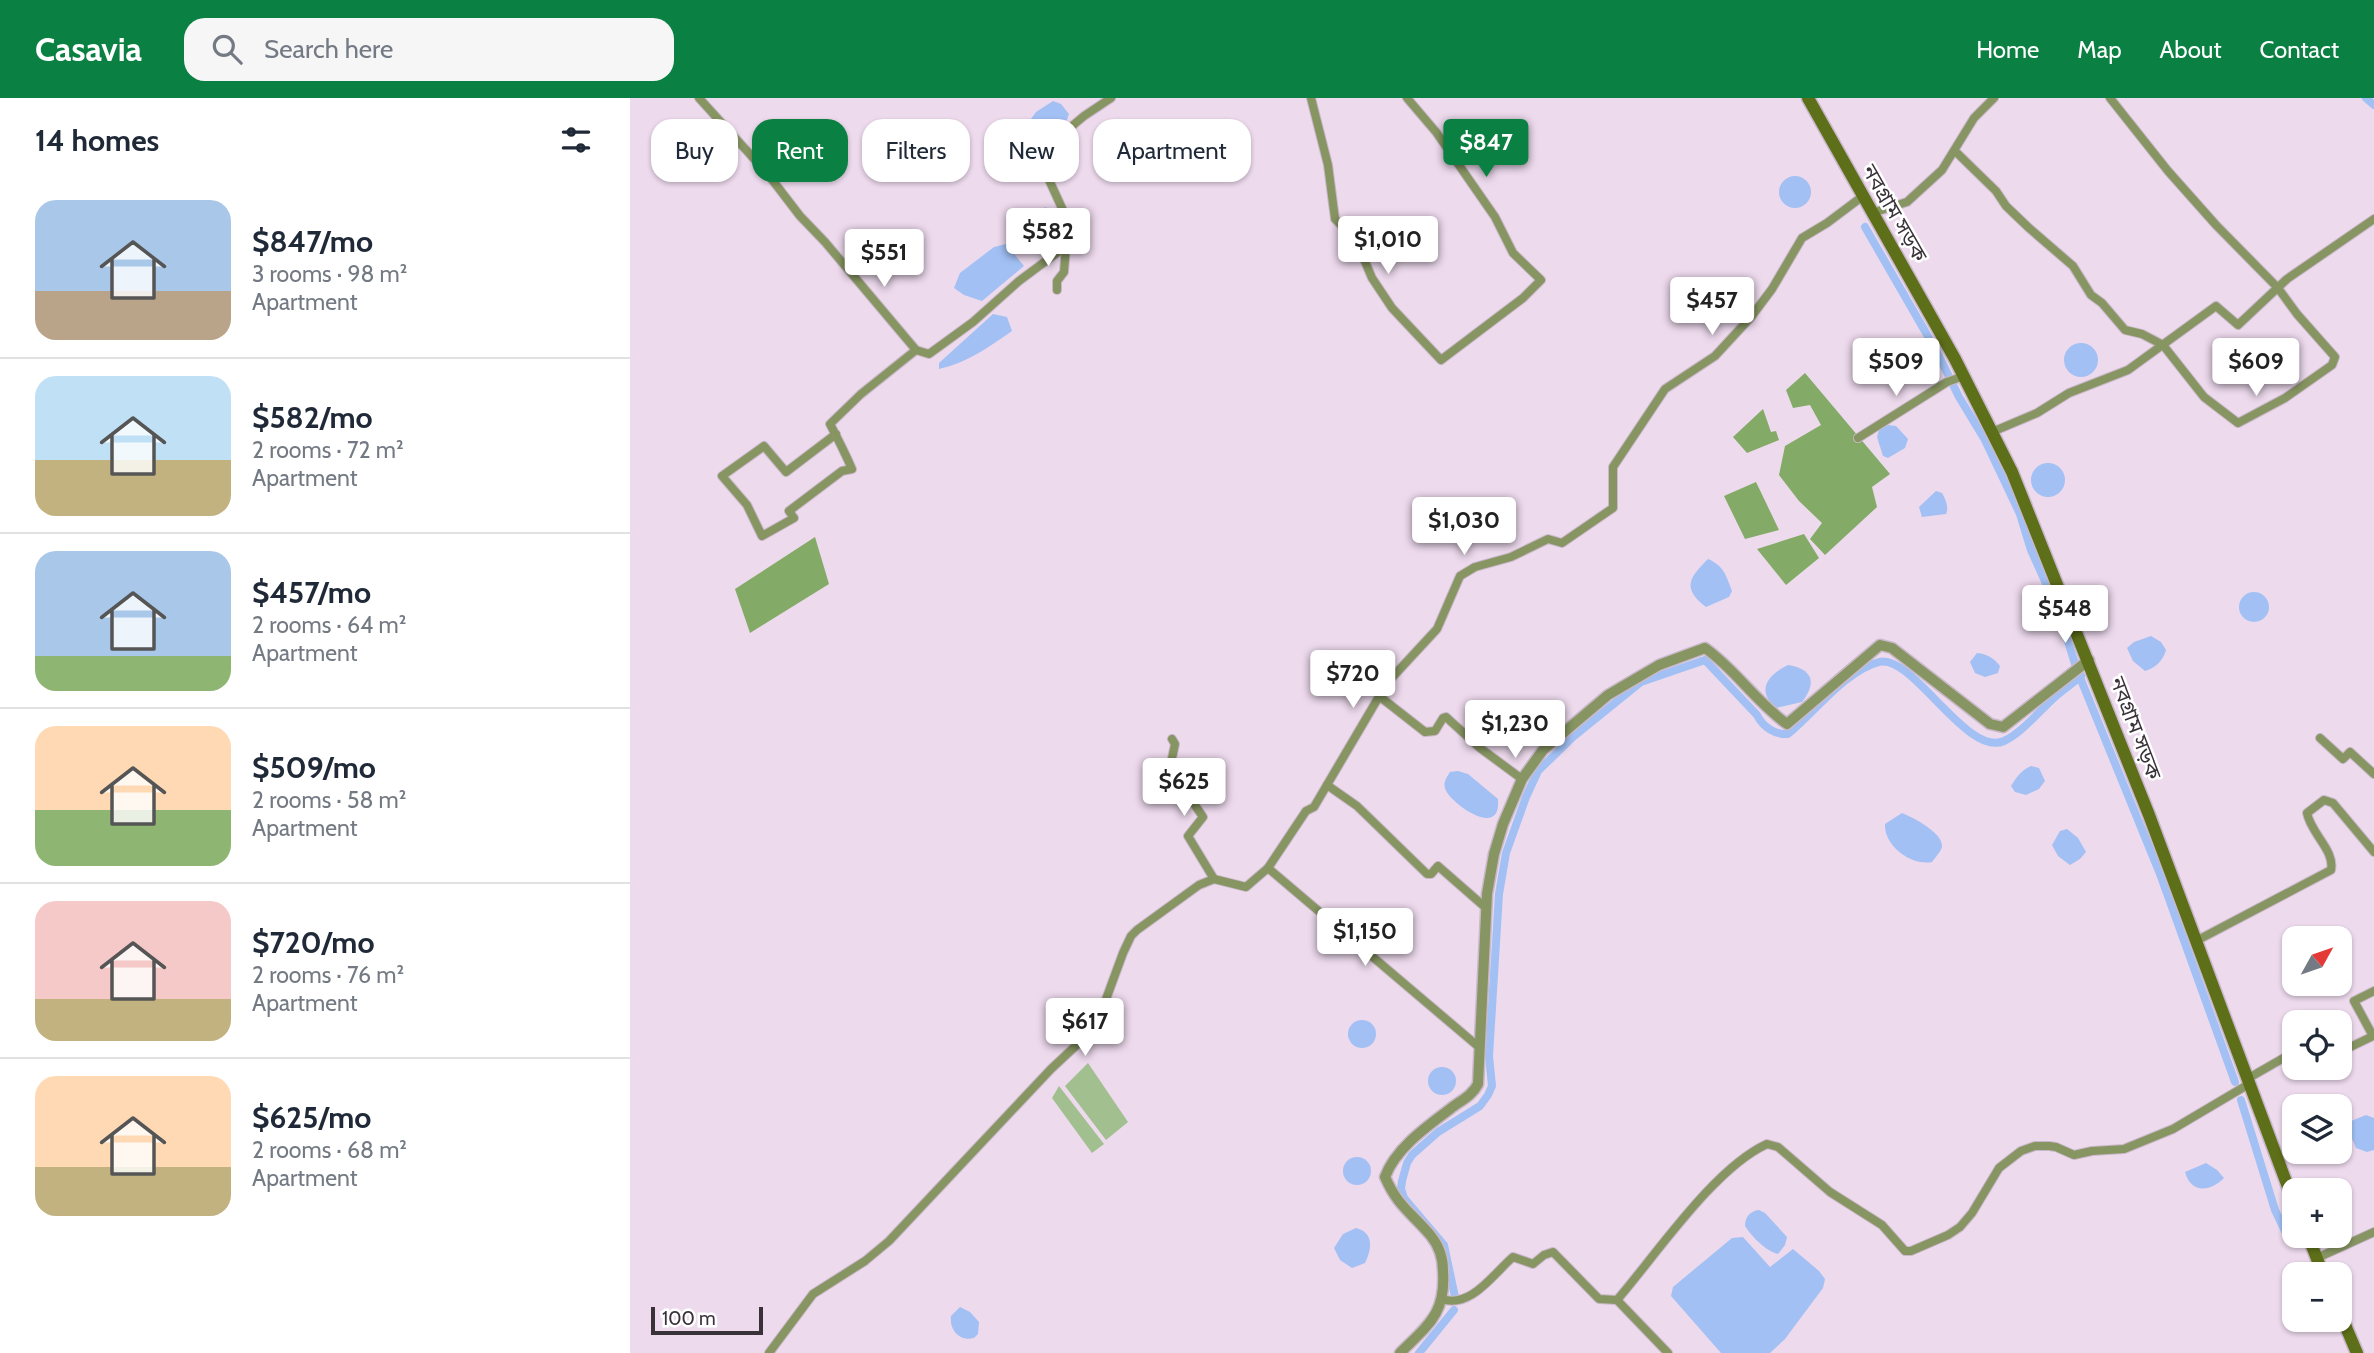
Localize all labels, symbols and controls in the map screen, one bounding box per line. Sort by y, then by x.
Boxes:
search box [184,18,674,81]
text: Casavia [35,29,142,69]
icon: search [208,30,246,68]
text: Search here [264,33,393,65]
text: Home [1976,35,2039,64]
text: Map [2077,35,2122,64]
text: About [2160,35,2222,64]
text: Contact [2260,35,2339,64]
chip: Buy [651,119,738,182]
chip: Rent [752,119,848,182]
chip: Filters [862,119,970,182]
chip: New [984,119,1079,182]
chip: Apartment [1093,119,1251,182]
pin: $847 [1445,120,1527,179]
icon: filters [557,121,595,159]
text: 14 homes [35,122,159,159]
text: $847 [1459,128,1513,156]
street label: নবগ্রাম সড়ক [1857,159,1933,267]
pin: $582 [1007,208,1089,268]
pin: $1,010 [1331,216,1445,276]
text: $582 [1022,217,1074,245]
text: $847/mo [252,223,373,260]
text: $1,010 [1354,225,1422,253]
icon: home [91,228,175,312]
pin: $551 [843,230,925,289]
text: $551 [861,238,907,266]
text: 3 rooms · 98 m² [252,260,407,288]
pin: $457 [1671,278,1753,337]
text: $457 [1686,286,1738,314]
text: Apartment [252,288,357,316]
pin: $509 [1855,338,1937,398]
pin: $609 [2215,338,2297,398]
text: $509 [1869,347,1923,375]
text: $609 [2228,347,2284,375]
text: $582/mo [252,399,373,436]
icon: home [91,404,175,488]
text: 2 rooms · 72 m² [252,436,404,464]
text: Apartment [252,464,357,492]
pin: $1,030 [1407,498,1521,557]
text: $1,030 [1428,506,1500,534]
text: $457/mo [252,574,371,611]
icon: home [91,579,175,663]
pin: $548 [2024,586,2106,645]
text: $548 [2038,594,2092,622]
text: 2 rooms · 64 m² [252,611,406,639]
text: Apartment [252,639,357,667]
pin: $720 [1312,650,1394,710]
text: $720 [1326,659,1380,687]
street label: নবগ্রাম সড়ক [2105,672,2167,784]
pin: $1,230 [1458,700,1572,760]
text: $1,230 [1481,709,1549,737]
text: $509/mo [252,749,376,786]
icon: home [91,754,175,838]
pin: $625 [1143,758,1225,818]
text: $625 [1159,767,1209,795]
text: 2 rooms · 58 m² [252,786,406,814]
text: Apartment [252,814,357,842]
pin: $1,150 [1308,908,1422,968]
text: $1,150 [1333,917,1397,945]
text: $720/mo [252,924,375,961]
north arrow [2282,926,2352,996]
map controls [2282,926,2352,1332]
icon: home [91,929,175,1013]
text: 2 rooms · 76 m² [252,961,404,989]
text: Apartment [252,989,357,1017]
pin: $617 [1044,998,1126,1058]
text: $617 [1062,1007,1108,1035]
button: locate [2282,1010,2352,1080]
button: layers [2282,1094,2352,1164]
text: $625/mo [252,1099,371,1136]
icon: home [91,1104,175,1188]
text: 2 rooms · 68 m² [252,1136,407,1164]
text: Apartment [252,1164,357,1192]
button: + [2282,1178,2352,1248]
button: − [2282,1262,2352,1332]
scale bar [651,1304,763,1336]
text: 100 m [662,1307,716,1330]

